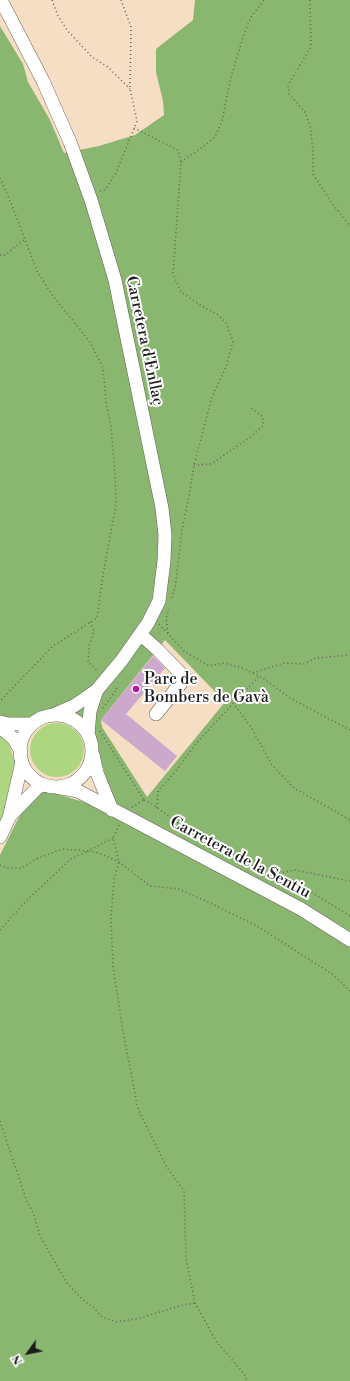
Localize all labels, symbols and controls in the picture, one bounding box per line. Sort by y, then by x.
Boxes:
street label: Carretera d'Enllaç [121,274,167,408]
place label: Parc de Bombers de Gavà [144,670,269,708]
marker: Parc de Bombers de Gavà [131,684,141,694]
street label: Carretera de la Sentiu [166,813,314,903]
north arrow [8,1333,48,1373]
text: N [10,1352,26,1367]

